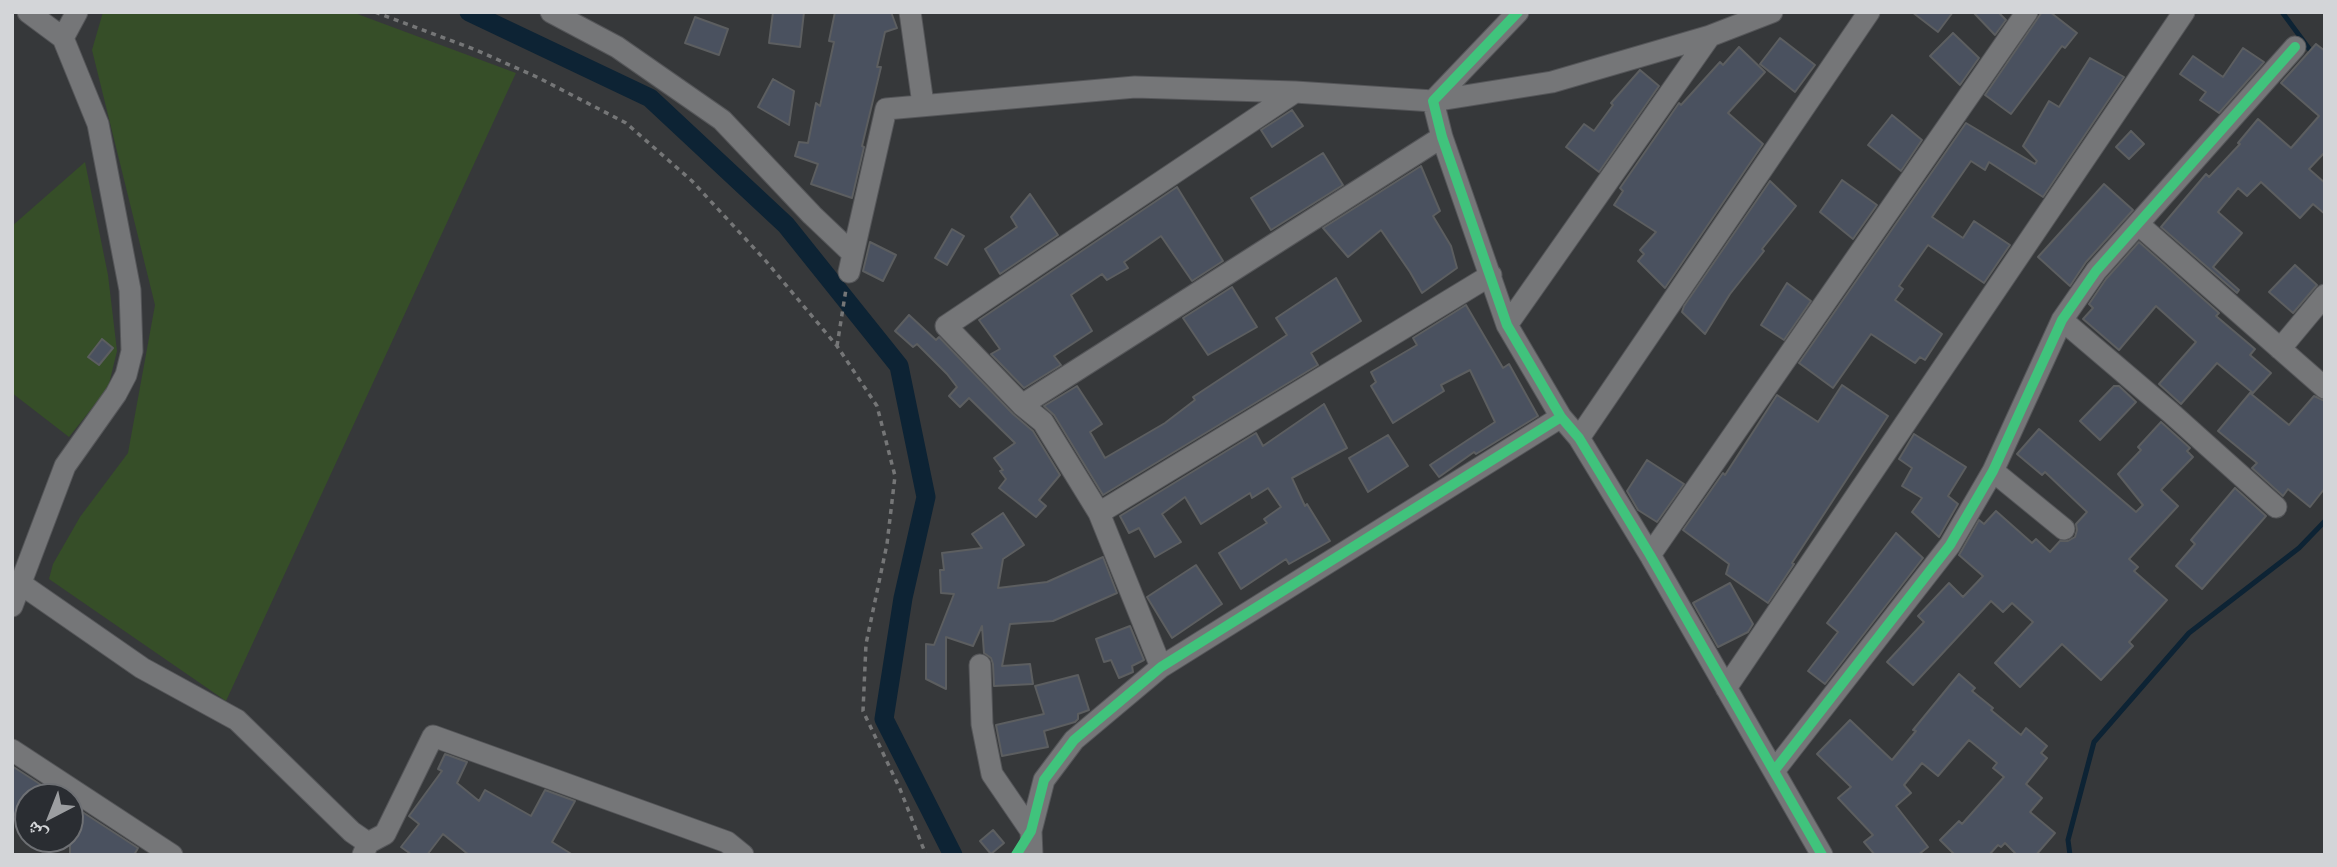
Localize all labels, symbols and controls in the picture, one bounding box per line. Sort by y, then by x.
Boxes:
north arrow [14,783,84,853]
text: ش [21,816,52,848]

